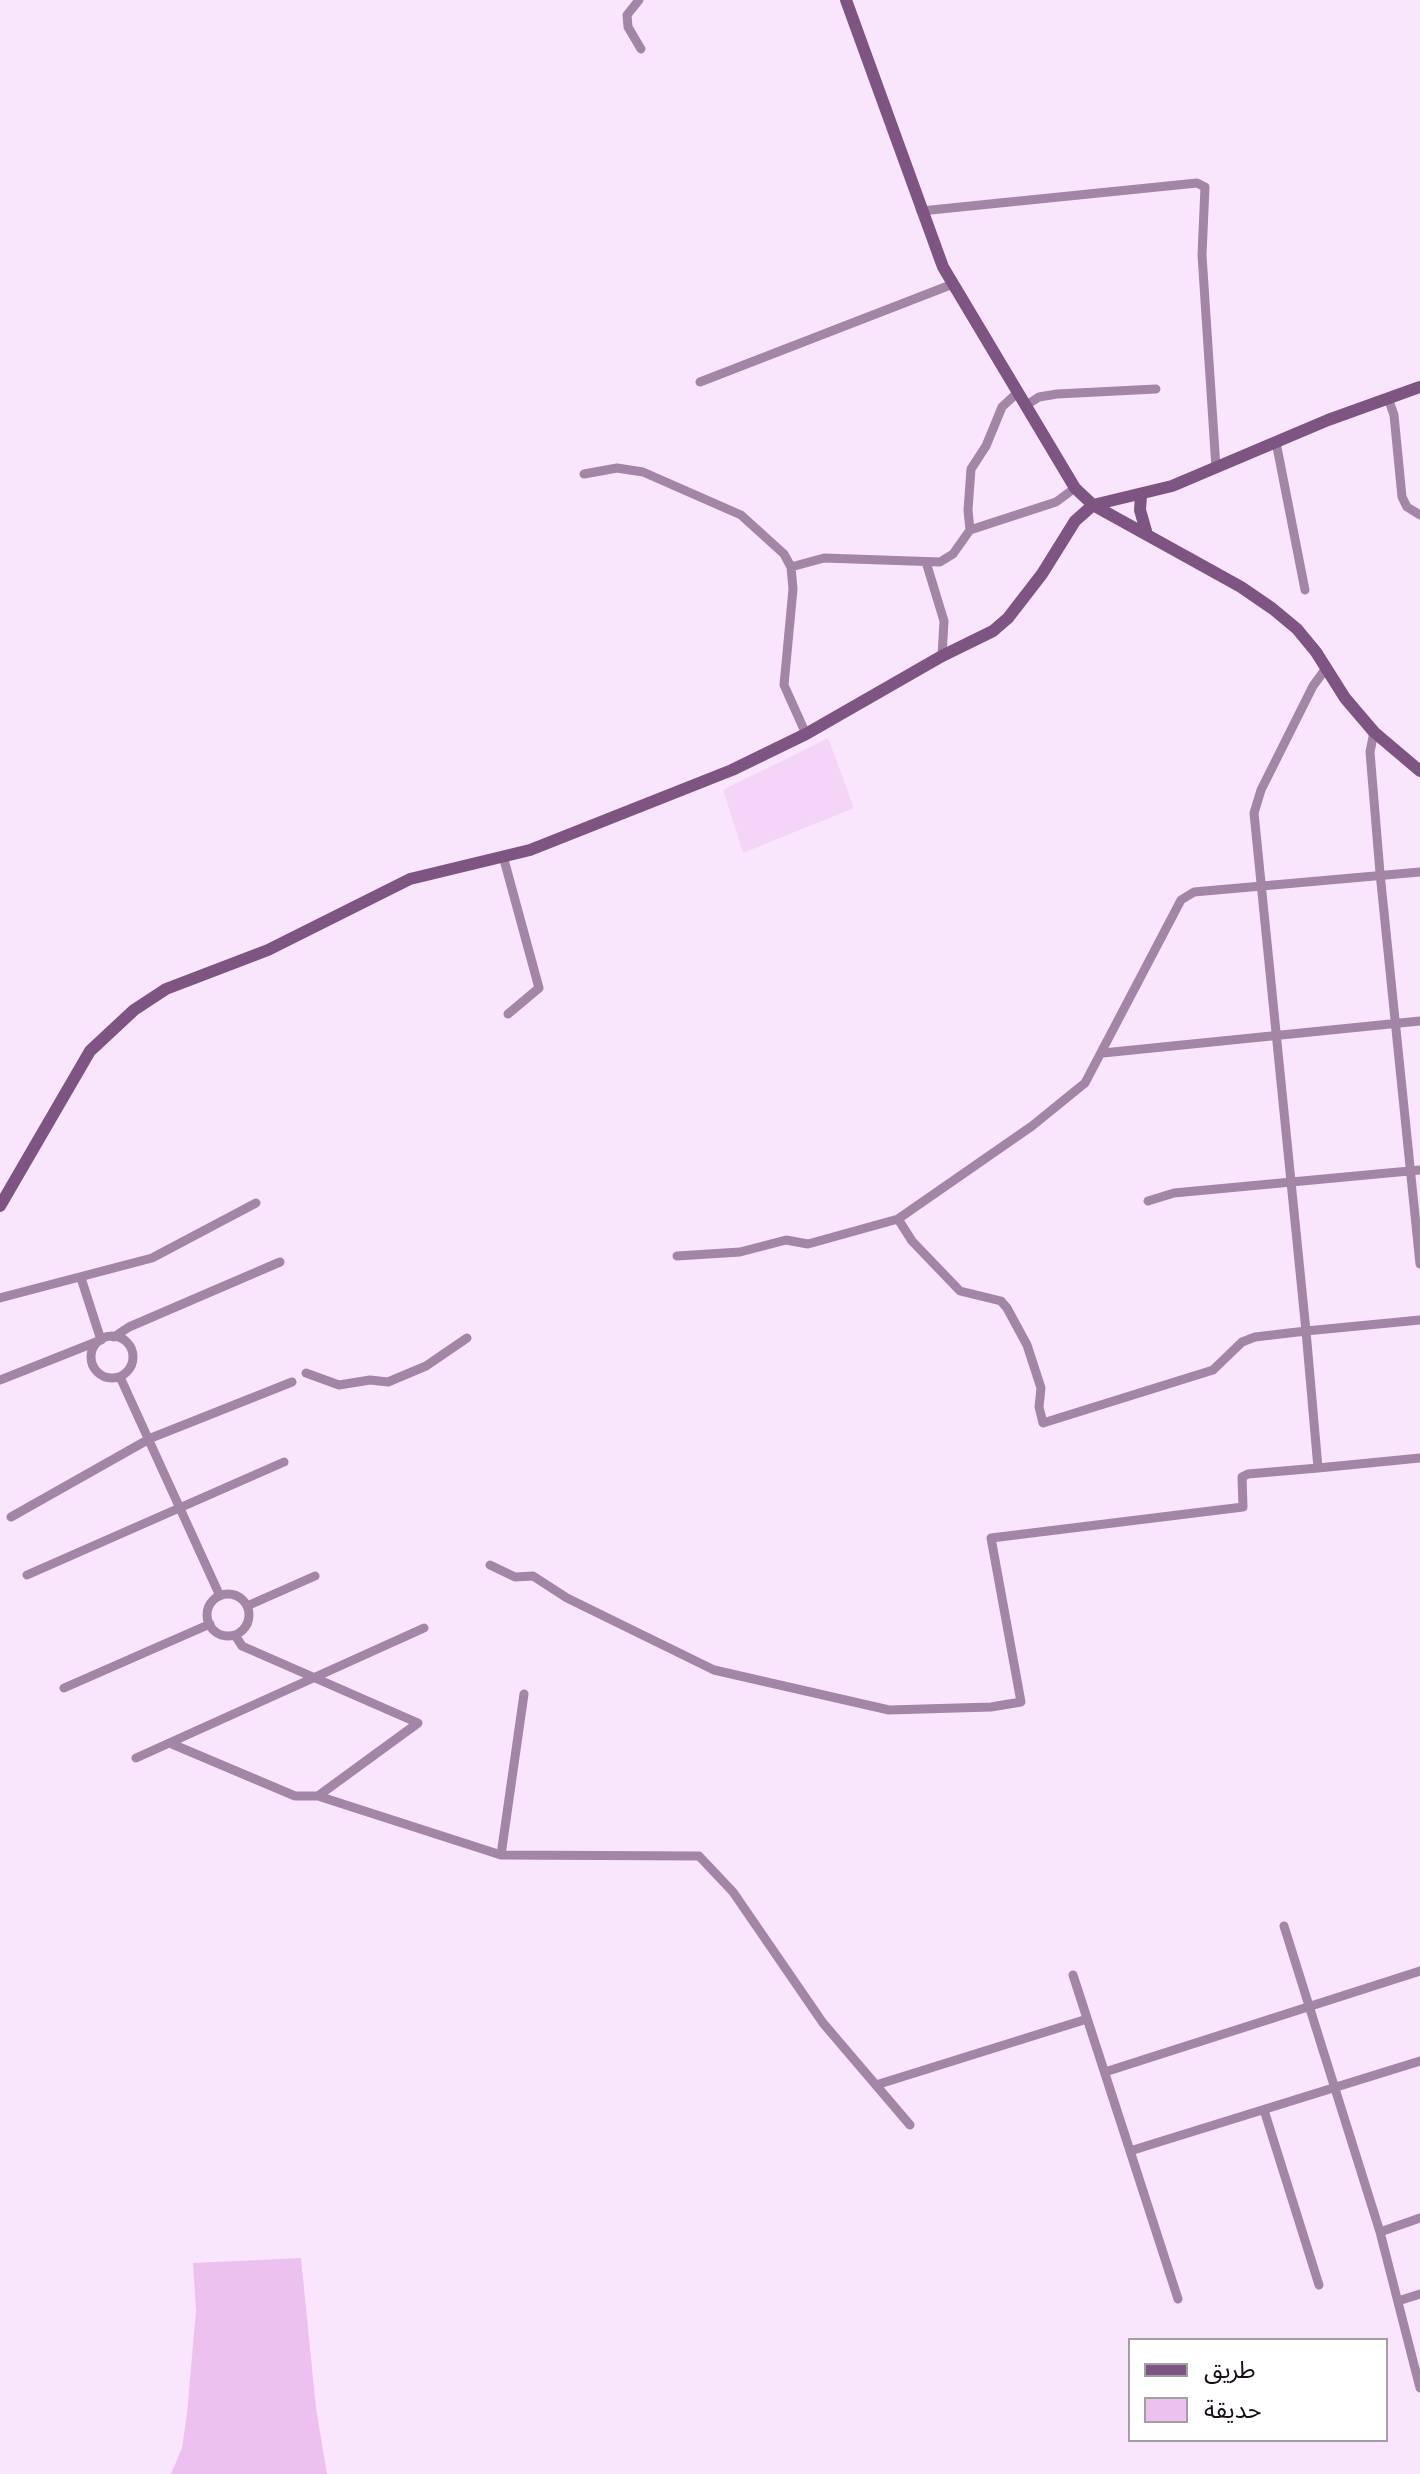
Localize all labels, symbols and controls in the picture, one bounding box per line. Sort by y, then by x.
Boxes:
legend [1128,2338,1388,2442]
text: طريق [1204,2353,1256,2385]
text: حديقة [1204,2393,1262,2425]

